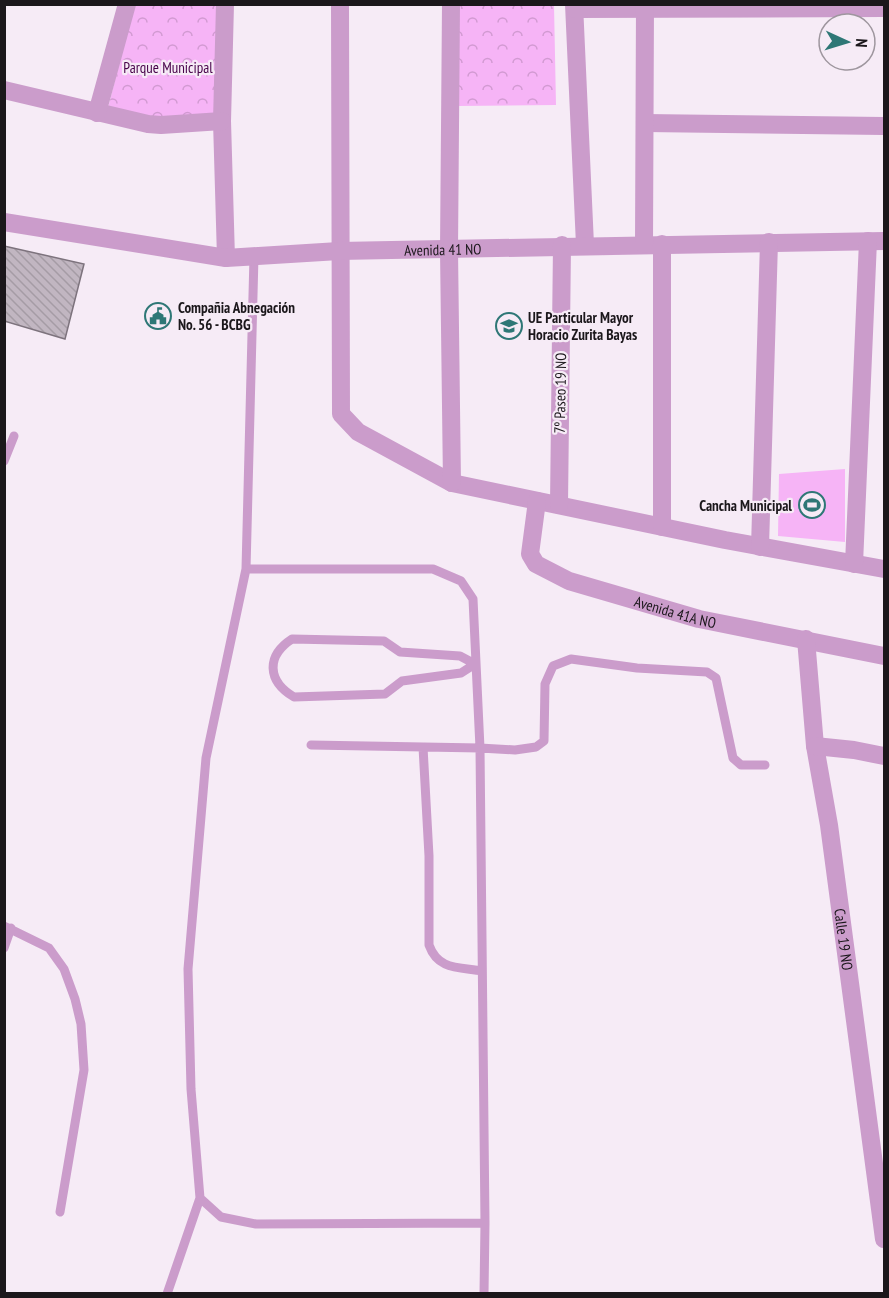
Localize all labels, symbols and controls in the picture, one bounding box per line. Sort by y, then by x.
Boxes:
north arrow [817,12,877,72]
text: N [852,38,872,48]
park label: Parque Municipal [123,58,213,77]
street label: Avenida 41 NO [404,239,482,259]
place label: Compañia Abnegación No. 56 - BCBG [178,298,295,334]
public building icon: Compañia Abnegación No. 56 - BCBG [143,301,173,331]
place label: UE Particular Mayor Horacio Zurita Bayas [528,308,637,344]
school or university icon: UE Particular Mayor Horacio Zurita Bayas [494,311,524,341]
street label: 7º Paseo 19 NO [550,352,570,434]
sports icon: Cancha Municipal [797,490,827,520]
place label: Cancha Municipal [699,496,792,515]
street label: Avenida 41A NO [632,591,718,632]
street label: Calle 19 NO [831,907,858,971]

